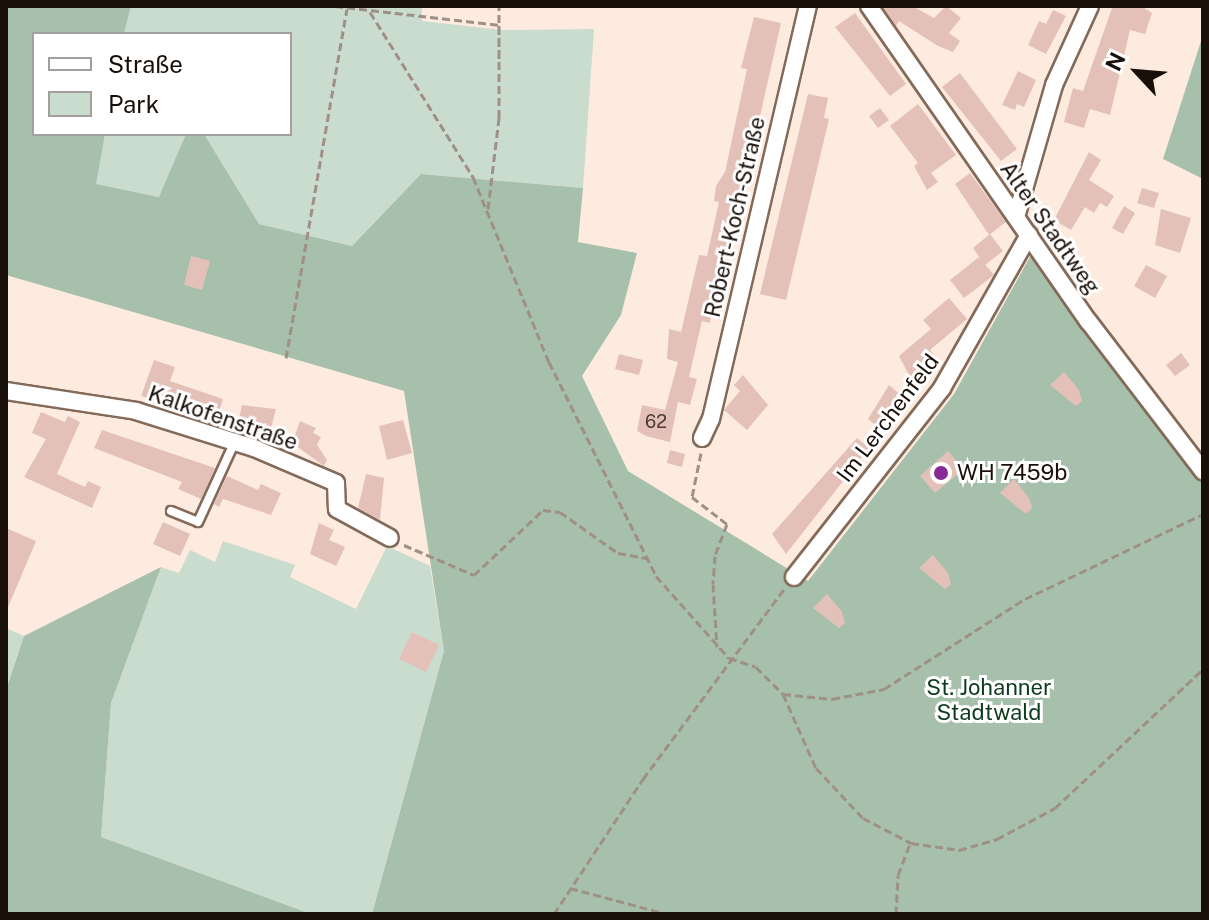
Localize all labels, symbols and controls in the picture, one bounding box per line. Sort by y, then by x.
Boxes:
legend [32,32,292,136]
north arrow [1097,32,1177,112]
text: N [1100,48,1131,75]
text: Straße [108,50,183,78]
text: Park [108,90,159,118]
street label: Robert-Koch-Straße [699,114,771,320]
street label: Alter Stadtweg [995,157,1105,299]
street label: Im Lerchenfeld [831,349,945,487]
street label: Kalkofenstraße [145,380,301,456]
house number: 62 [645,411,667,433]
place label: WH 7459b [957,460,1067,486]
marker: WH 7459b [932,464,950,482]
park label: St. Johanner Stadtwald [926,674,1052,726]

